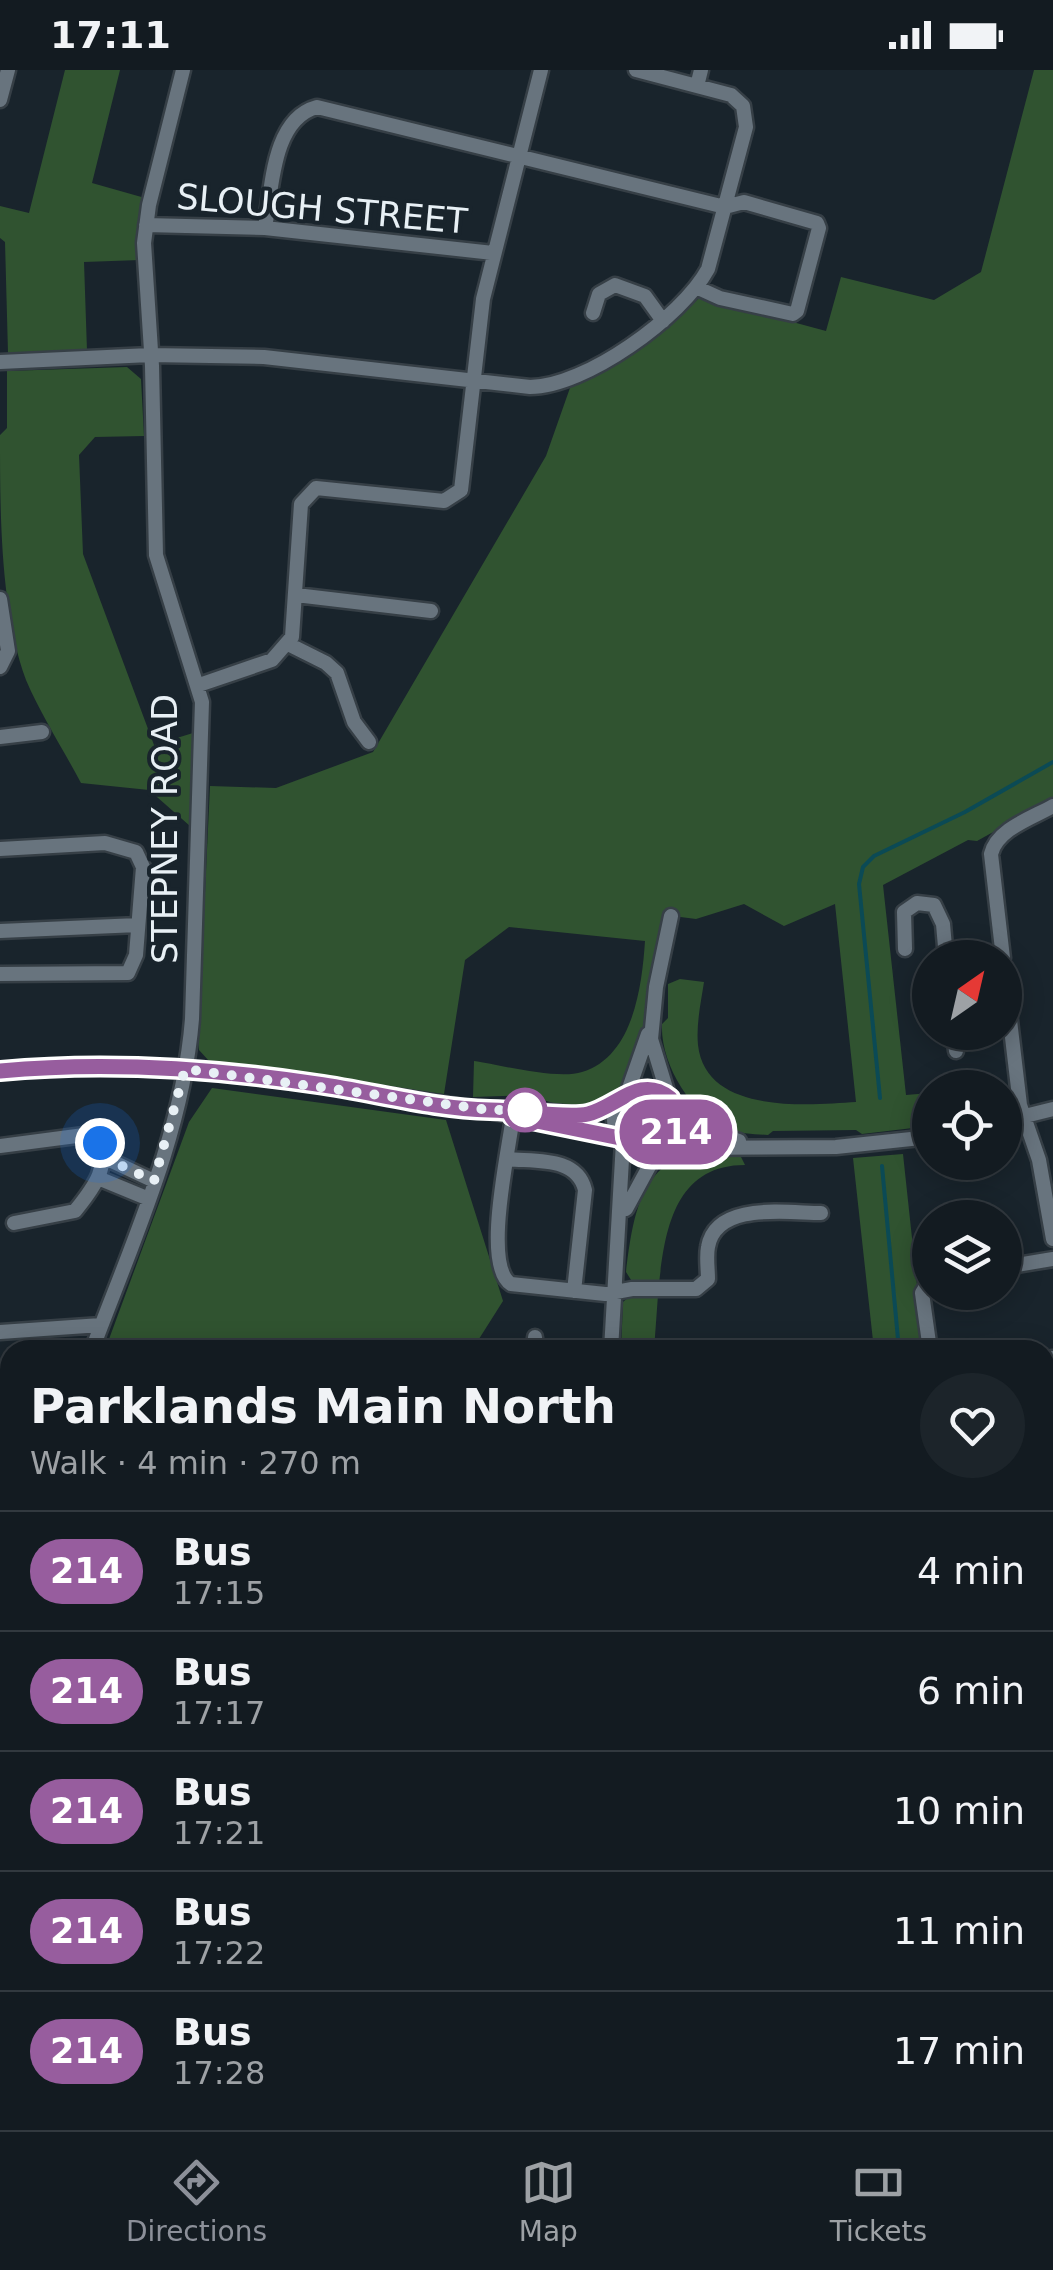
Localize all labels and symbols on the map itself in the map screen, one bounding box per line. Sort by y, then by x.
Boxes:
street label: SLOUGH STREET [175,176,470,242]
street label: STEPNEY ROAD [145,694,185,964]
north arrow [912,940,1022,1050]
unlabelled marker [504,1089,546,1131]
line badge: 214 [618,1100,734,1164]
your location [75,1118,125,1168]

